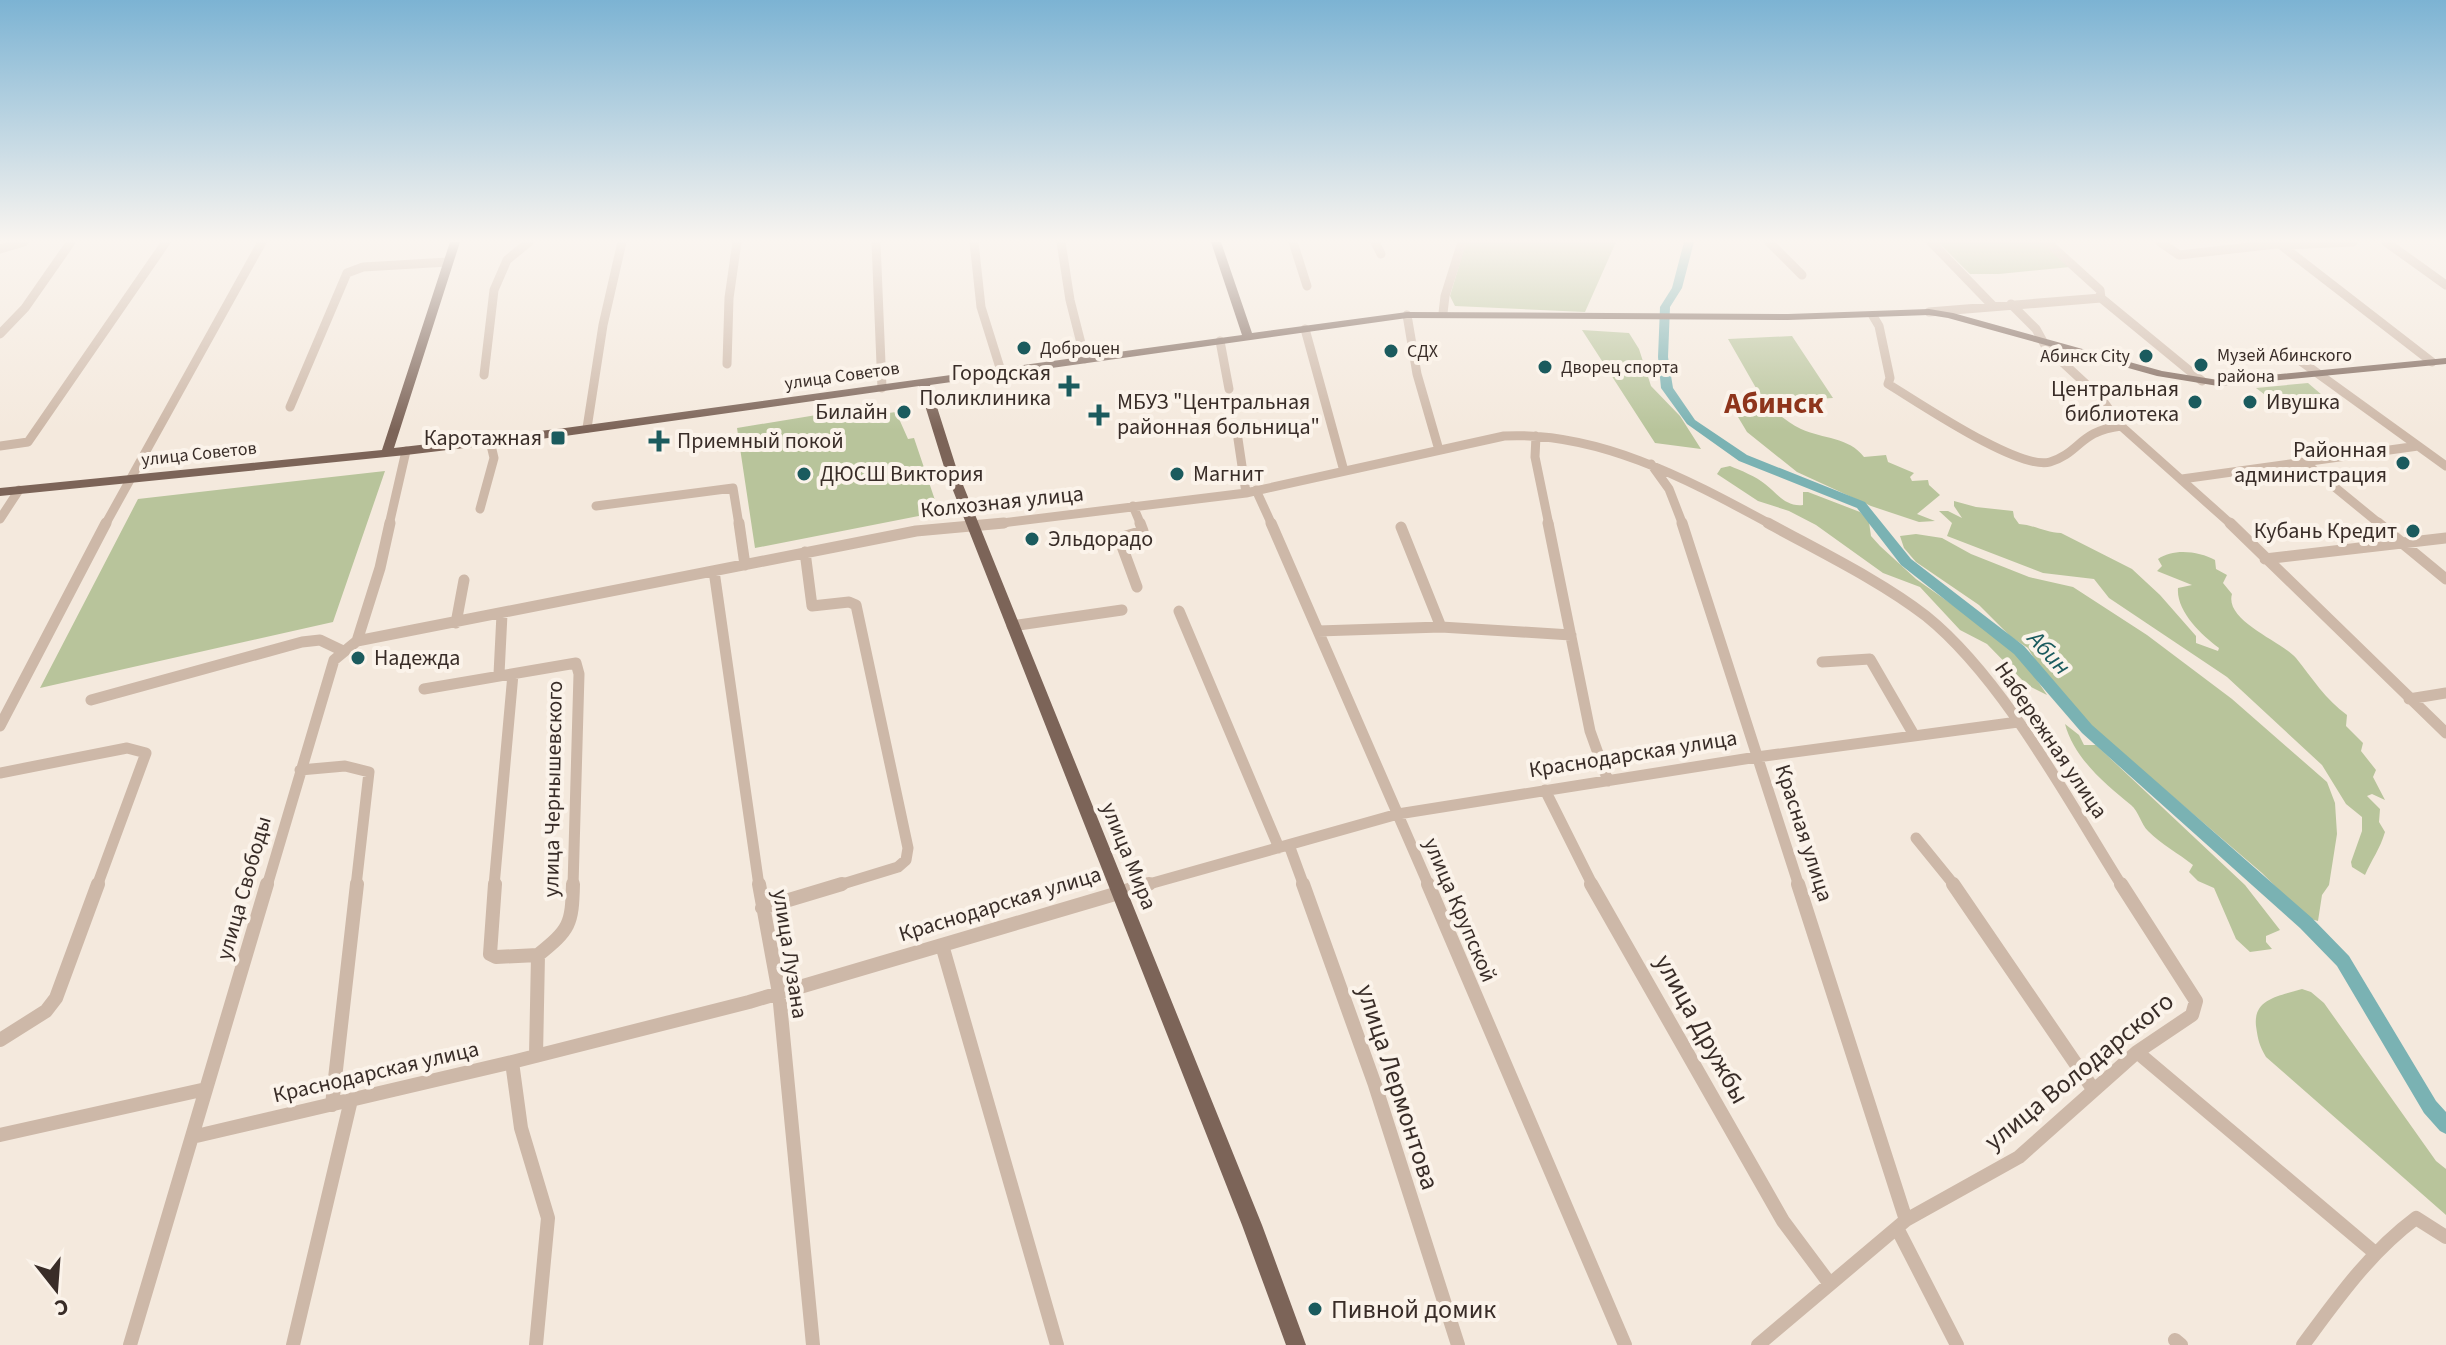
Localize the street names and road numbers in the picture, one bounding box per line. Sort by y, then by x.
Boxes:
street label: улица Советов [783,356,901,396]
street label: улица Советов [140,436,258,472]
street label: Колхозная улица [919,478,1085,526]
street label: Набережная улица [1986,655,2116,825]
street label: улица Чернышевского [535,680,571,898]
street label: Краснодарская улица [1527,722,1739,786]
street label: Красная улица [1767,760,1841,906]
street label: улица Мира [1093,797,1165,915]
street label: улица Свободы [208,812,280,964]
street label: улица Крупской [1415,833,1505,987]
street label: Краснодарская улица [895,858,1105,950]
street label: улица Лузана [764,887,816,1021]
street label: улица Дружбы [1646,947,1758,1111]
street label: улица Лермонтова [1347,979,1449,1195]
street label: улица Володарского [1976,983,2182,1159]
street label: Краснодарская улица [270,1033,482,1111]

